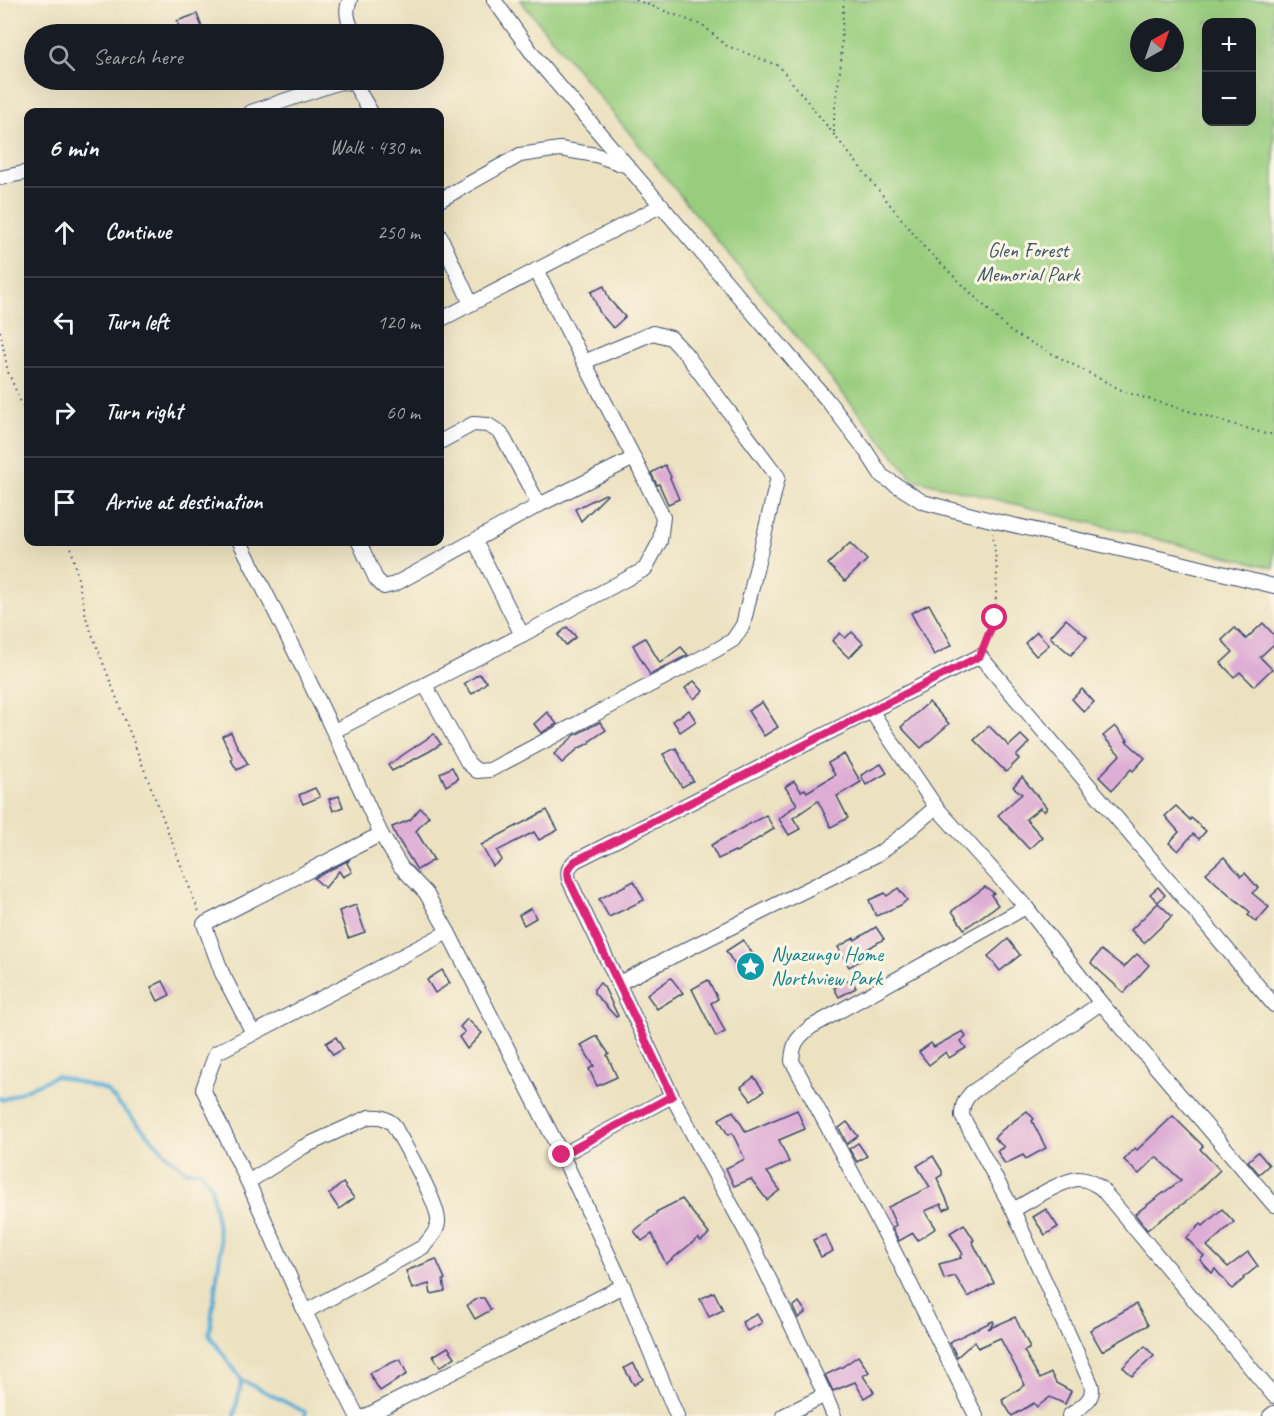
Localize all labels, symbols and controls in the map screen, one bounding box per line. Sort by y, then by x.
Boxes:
north arrow [1130,18,1184,72]
map controls [1202,18,1256,126]
button: + [1202,18,1256,72]
search box [24,24,444,90]
icon: search [45,41,78,74]
text: Search here [93,43,183,71]
button: − [1202,72,1256,126]
text: 6 min [48,131,98,164]
text: Walk · 430 m [330,135,420,160]
icon: ahead [48,216,81,249]
text: Continue [105,218,171,246]
text: 250 m [377,220,420,245]
park label: Glen Forest Memorial Park [977,237,1081,287]
icon: left [48,306,81,339]
text: Turn left [105,308,169,336]
text: 120 m [377,310,420,335]
icon: right [48,396,81,429]
text: Turn right [105,398,182,426]
text: 60 m [386,400,420,425]
icon: arrive [48,486,81,519]
text: Arrive at destination [105,488,262,516]
route start [981,604,1007,630]
place label: Nyazungu Home Northview Park [771,941,884,991]
place icon: Nyazungu Home Northview Park [734,950,766,982]
route end [548,1141,574,1167]

